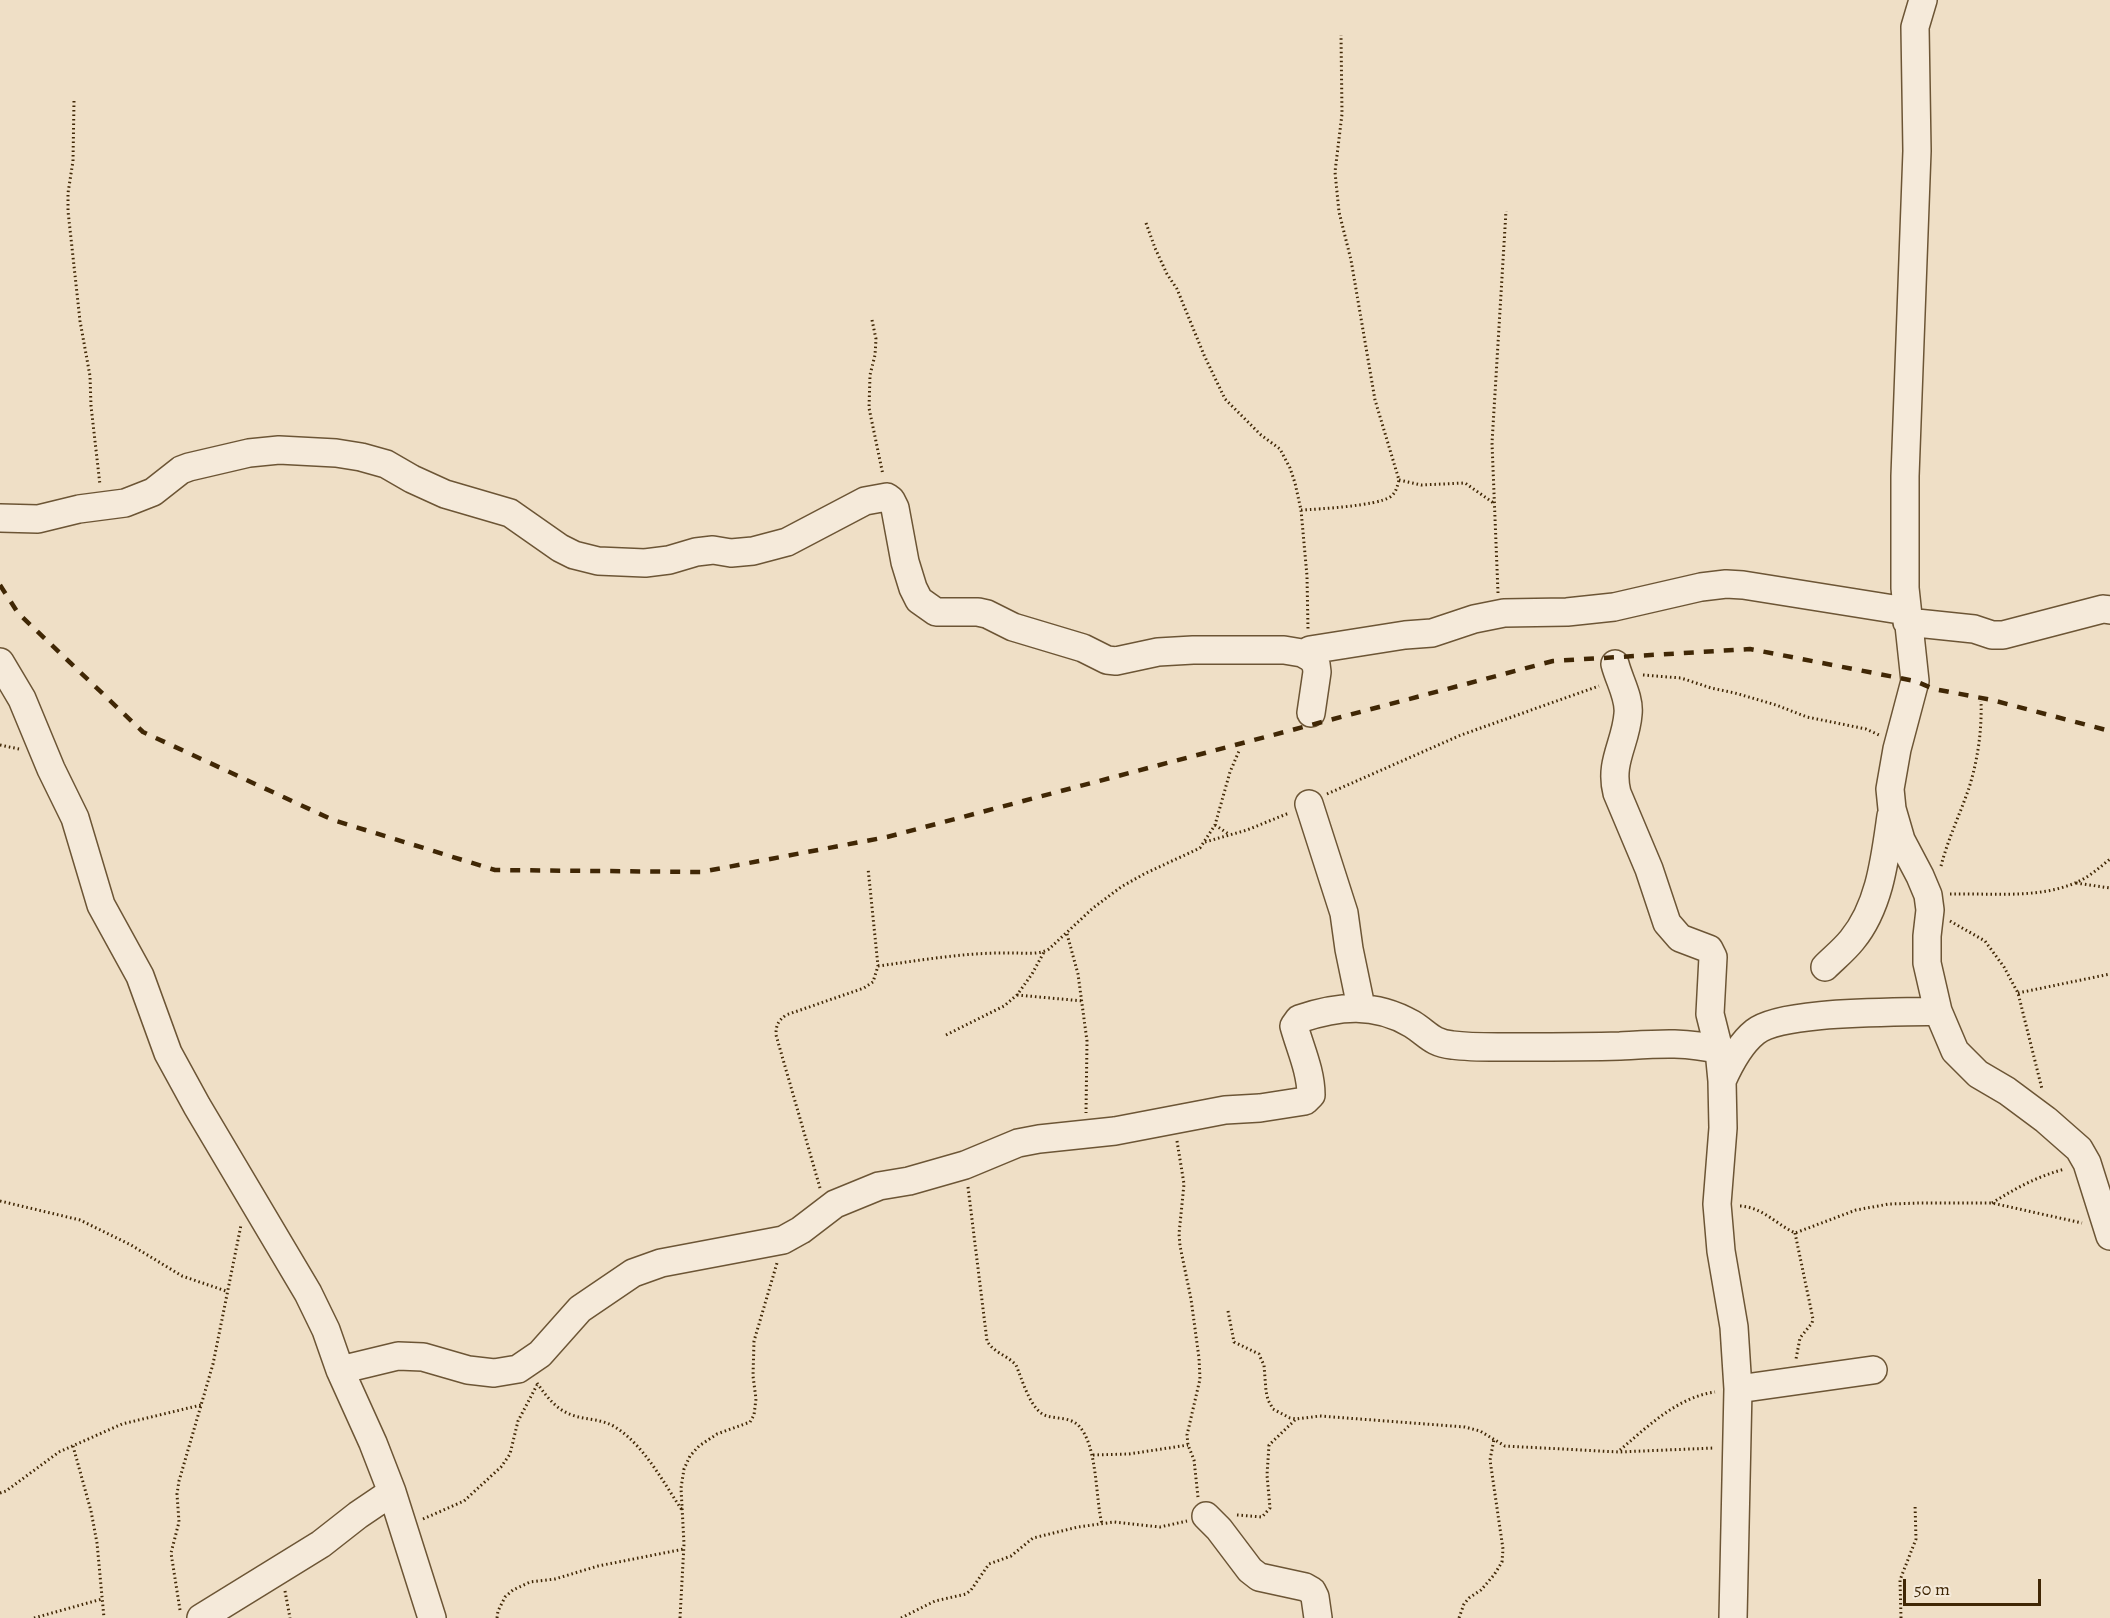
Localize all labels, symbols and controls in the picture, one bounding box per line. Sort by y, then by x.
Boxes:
scale bar [1906,1567,2044,1605]
text: 50 m [1914,1577,1950,1601]

